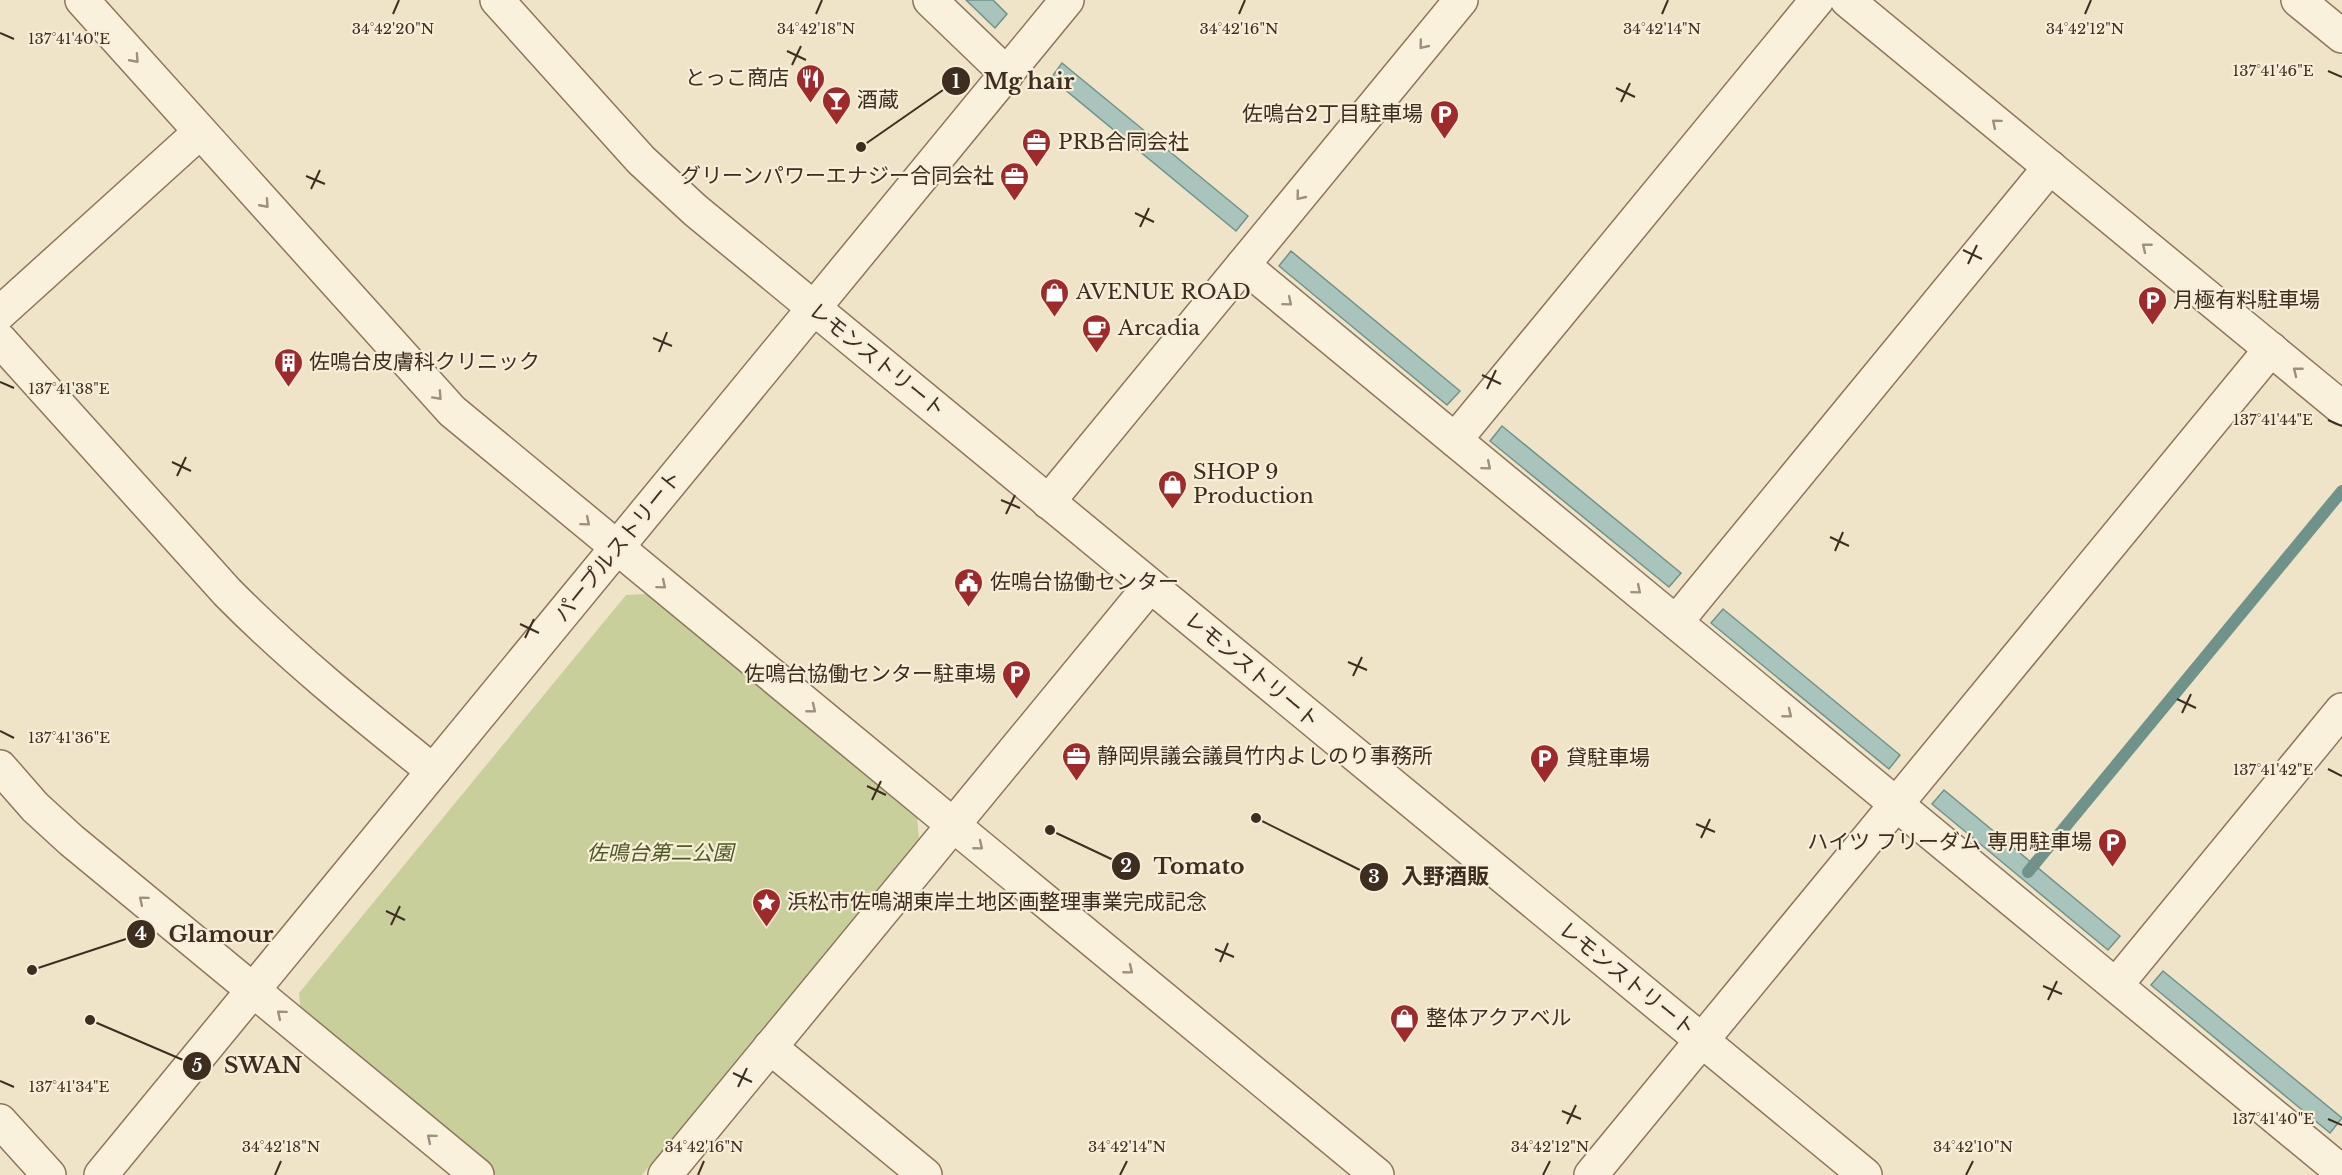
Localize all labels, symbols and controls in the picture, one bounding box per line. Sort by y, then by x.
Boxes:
text: 34°42'20"N [352,19,434,38]
text: 34°42'18"N [777,19,855,38]
text: 34°42'16"N [1199,19,1279,38]
text: 34°42'14"N [1623,19,1701,38]
text: 34°42'12"N [2046,19,2124,38]
text: 137°41'40"E [28,29,110,48]
one-way arrow [1420,38,1431,49]
one-way arrow [128,53,139,63]
callout: Mg hair [941,61,1087,101]
text: 137°41'46"E [2232,61,2314,80]
restaurant icon: とっこ商店 [794,62,826,104]
place label: とっこ商店 [685,65,789,91]
text: Mg hair [983,68,1075,95]
text: 1 [952,71,960,93]
bar icon: 酒蔵 [820,84,852,126]
place label: 酒蔵 [857,87,899,113]
parking icon: 佐鳴台2丁目駐車場 [1428,98,1460,140]
place label: 佐鳴台2丁目駐車場 [1242,101,1423,127]
one-way arrow [1992,119,2003,130]
office icon: PRB合同会社 [1021,126,1053,168]
place label: PRB合同会社 [1058,129,1189,155]
office icon: グリーンパワーエナジー合同会社 [999,160,1031,202]
place label: グリーンパワーエナジー合同会社 [680,163,994,189]
one-way arrow [1296,189,1307,200]
one-way arrow [258,198,269,208]
one-way arrow [2142,243,2153,254]
shop icon: AVENUE ROAD [1039,276,1071,318]
place label: AVENUE ROAD [1075,279,1251,305]
parking icon: 月極有料駐車場 [2136,284,2168,326]
place label: 月極有料駐車場 [2173,287,2320,313]
one-way arrow [1281,295,1292,306]
street label: レモンストリート [804,297,950,423]
cafe icon: Arcadia [1081,312,1113,354]
place label: Arcadia [1117,315,1200,341]
building icon: 佐鳴台皮膚科クリニック [272,346,304,388]
place label: 佐鳴台皮膚科クリニック [309,349,540,375]
one-way arrow [2293,367,2304,378]
text: 137°41'38"E [28,379,110,398]
one-way arrow [431,389,442,400]
text: 137°41'44"E [2233,410,2313,429]
place label: SHOP 9 Production [1193,459,1314,509]
one-way arrow [1480,459,1491,470]
street label: パープルストリート [549,465,687,627]
shop icon: SHOP 9 Production [1156,468,1188,510]
one-way arrow [579,515,590,526]
public building icon: 佐鳴台協働センター [953,566,985,608]
place label: 佐鳴台協働センター [990,569,1179,595]
one-way arrow [655,577,666,588]
one-way arrow [1630,583,1641,594]
street label: レモンストリート [1179,606,1325,734]
parking icon: 佐鳴台協働センター駐車場 [1001,658,1033,700]
place label: 佐鳴台協働センター駐車場 [744,661,996,687]
one-way arrow [805,702,816,713]
one-way arrow [1781,707,1792,718]
text: 137°41'36"E [28,728,110,747]
office icon: 静岡県議会議員竹内よしのり事務所 [1060,740,1092,782]
parking icon: 貸駐車場 [1529,742,1561,784]
place label: 静岡県議会議員竹内よしのり事務所 [1097,743,1433,769]
place label: 貸駐車場 [1566,745,1650,771]
text: 137°41'42"E [2233,760,2313,779]
parking icon: ハイツ フリーダム 専用駐車場 [2097,826,2129,868]
place label: ハイツ フリーダム 専用駐車場 [1807,829,2092,855]
one-way arrow [972,839,983,850]
park label: 佐鳴台第二公園 [587,840,736,866]
callout: Tomato [1111,846,1256,886]
text: Tomato [1154,853,1244,880]
text: 2 [1120,855,1132,877]
callout: 入野酒販 [1359,857,1501,897]
text: 入野酒販 [1401,863,1489,890]
text: 3 [1368,866,1380,888]
place icon: 浜松市佐鳴湖東岸土地区画整理事業完成記念 [750,886,782,928]
place label: 浜松市佐鳴湖東岸土地区画整理事業完成記念 [787,889,1207,915]
one-way arrow [139,896,150,907]
callout: Glamour [126,914,286,954]
street label: レモンストリート [1554,916,1700,1042]
text: Glamour [168,921,274,948]
text: 4 [135,923,147,945]
one-way arrow [1122,963,1133,974]
shop icon: 整体アクアベル [1389,1002,1421,1044]
place label: 整体アクアベル [1426,1005,1572,1031]
one-way arrow [277,1010,288,1021]
callout: SWAN [182,1046,314,1086]
text: SWAN [224,1052,302,1079]
text: 5 [192,1055,202,1077]
text: 137°41'34"E [29,1077,110,1096]
text: 137°41'40"E [2232,1109,2314,1128]
one-way arrow [427,1134,438,1145]
text: 34°42'18"N [242,1137,320,1156]
text: 34°42'16"N [664,1137,744,1156]
text: 34°42'14"N [1088,1137,1166,1156]
text: 34°42'12"N [1511,1137,1589,1156]
text: 34°42'10"N [1933,1137,2013,1156]

